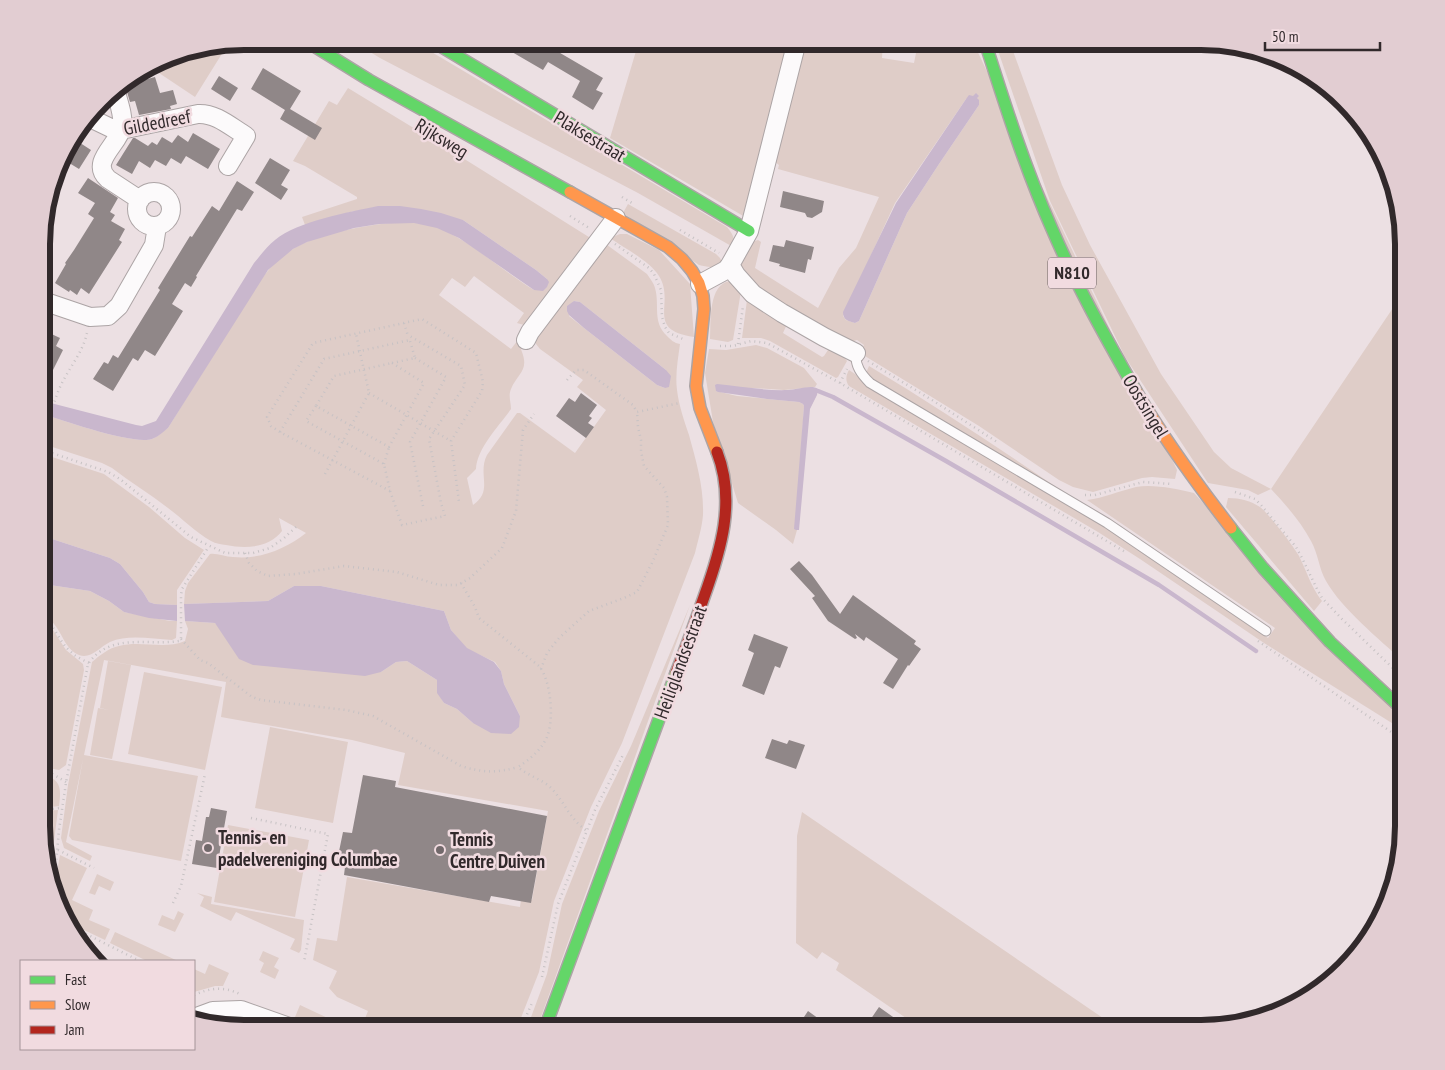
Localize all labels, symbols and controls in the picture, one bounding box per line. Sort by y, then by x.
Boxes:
scale bar [1265,20,1380,52]
text: 50 m [1272,27,1298,46]
street label: Gildedreef [121,104,194,140]
street label: Plaksestraat [550,105,631,167]
street label: Rijksweg [411,113,473,163]
road number: N810 [1048,258,1096,288]
street label: Oostsingel [1118,370,1175,443]
street label: Heiliglandsestraat [648,601,712,722]
place label: Tennis- en padelvereniging Columbae [218,825,398,871]
place label: Tennis Centre Duiven [450,827,545,873]
marker: Tennis- en padelvereniging Columbae [202,842,214,854]
marker: Tennis Centre Duiven [434,844,446,856]
legend [20,960,195,1050]
text: Fast [65,970,86,989]
text: Slow [65,995,90,1014]
text: Jam [64,1020,84,1039]

